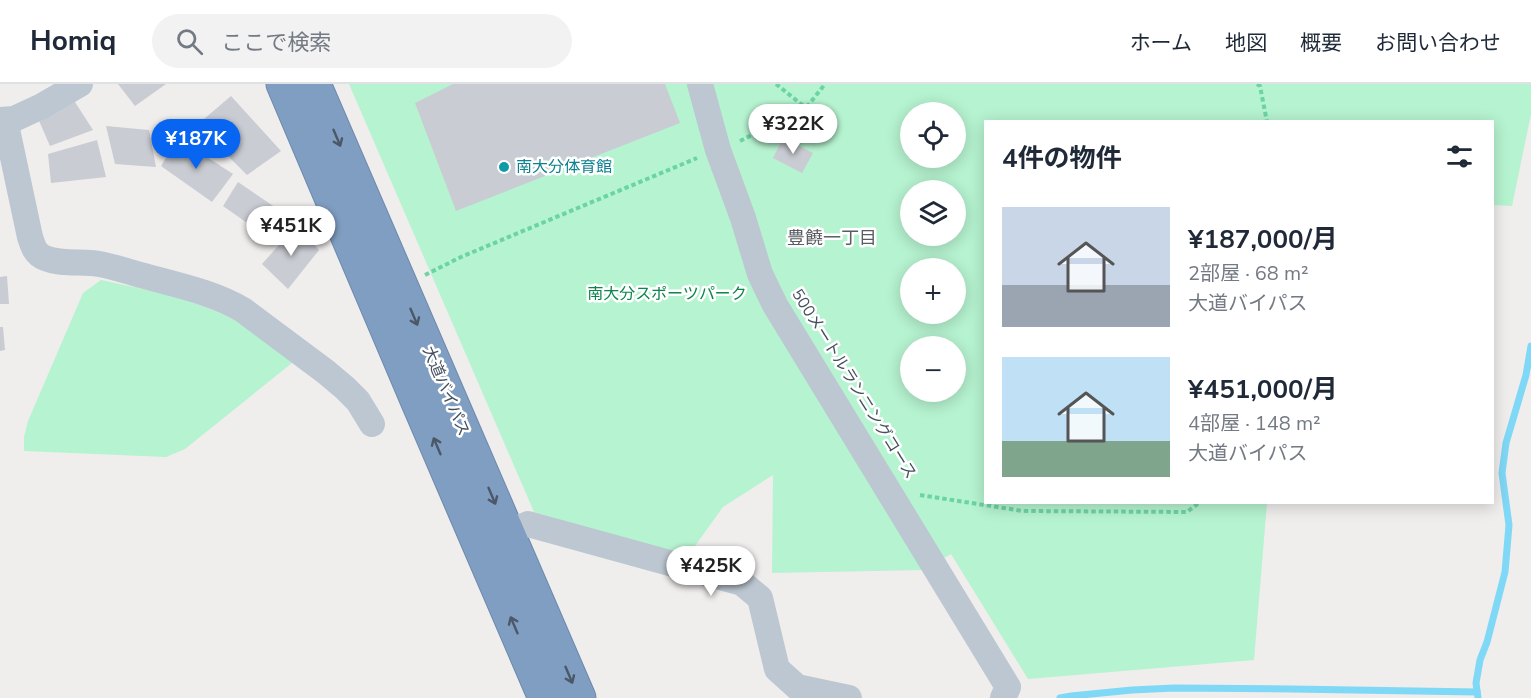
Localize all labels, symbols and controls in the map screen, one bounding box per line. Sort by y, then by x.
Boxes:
search box [152,14,572,68]
text: Homiq [30,22,116,60]
icon: search [173,25,206,58]
text: ここで検索 [221,28,331,58]
text: ホーム [1130,29,1192,57]
text: 地図 [1225,29,1267,57]
text: 概要 [1300,29,1342,57]
text: お問い合わせ [1375,29,1501,57]
map controls [900,102,966,402]
button: locate [900,102,966,168]
pin: ¥322K [751,104,835,155]
text: ¥322K [762,110,824,137]
pin: ¥187K [154,119,238,170]
text: ¥187K [165,125,227,152]
one-way arrow [332,128,343,146]
icon: filters [1443,140,1476,173]
text: 4件の物件 [1002,141,1122,176]
place label: 南大分体育館 [516,156,612,178]
marker: 南大分体育館 [497,160,511,174]
button: layers [900,180,966,246]
pin: ¥451K [249,206,333,257]
text: ¥451K [260,212,322,239]
text: ¥187,000/月 [1188,222,1338,257]
district label: 豊饒一丁目 [787,226,877,250]
icon: home [1050,231,1122,303]
button: + [900,258,966,324]
text: 2部屋 · 68 m² [1188,260,1309,287]
park label: 南大分スポーツパーク [587,283,747,305]
street label: 500メートルランニングコース [786,285,922,483]
text: 大道バイパス [1188,290,1308,317]
one-way arrow [409,307,420,325]
button: − [900,336,966,402]
street label: 大道バイパス [417,343,475,439]
text: ¥451,000/月 [1188,372,1338,407]
icon: home [1050,381,1122,453]
text: 4部屋 · 148 m² [1188,410,1321,437]
one-way arrow [431,437,442,456]
text: 大道バイパス [1188,440,1308,467]
one-way arrow [487,487,498,505]
pin: ¥425K [669,546,753,597]
text: ¥425K [680,552,742,579]
one-way arrow [508,616,519,635]
one-way arrow [564,666,575,684]

